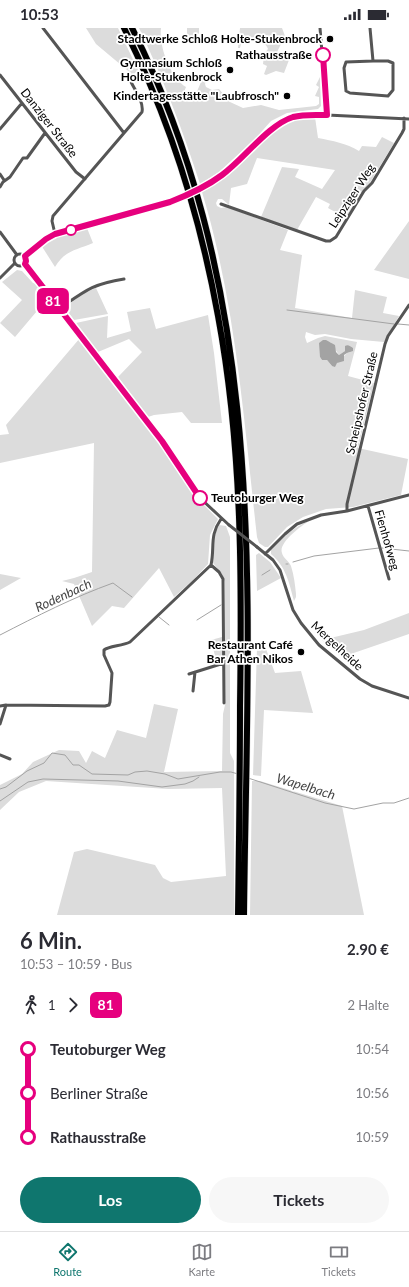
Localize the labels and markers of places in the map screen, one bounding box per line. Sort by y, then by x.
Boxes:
place label: Stadtwerke Schloß Holte-Stukenbrock [118,31,323,46]
marker: Stadtwerke Schloß Holte-Stukenbrock [325,34,335,44]
place label: Rathausstraße [235,47,313,62]
marker: Rathausstraße [315,47,331,63]
place label: Gymnasium Schloß Holte-Stukenbrock [120,55,223,84]
marker: Gymnasium Schloß Holte-Stukenbrock [225,65,235,75]
place label: Kindertagesstätte "Laubfrosch" [113,88,279,103]
marker: Kindertagesstätte "Laubfrosch" [282,91,292,101]
unlabelled marker [65,224,77,236]
marker: Teutoburger Weg [192,490,208,506]
place label: Teutoburger Weg [211,490,304,505]
place label: Restaurant Café Bar Athen Nikos [207,637,294,666]
marker: Restaurant Café Bar Athen Nikos [296,647,306,657]

